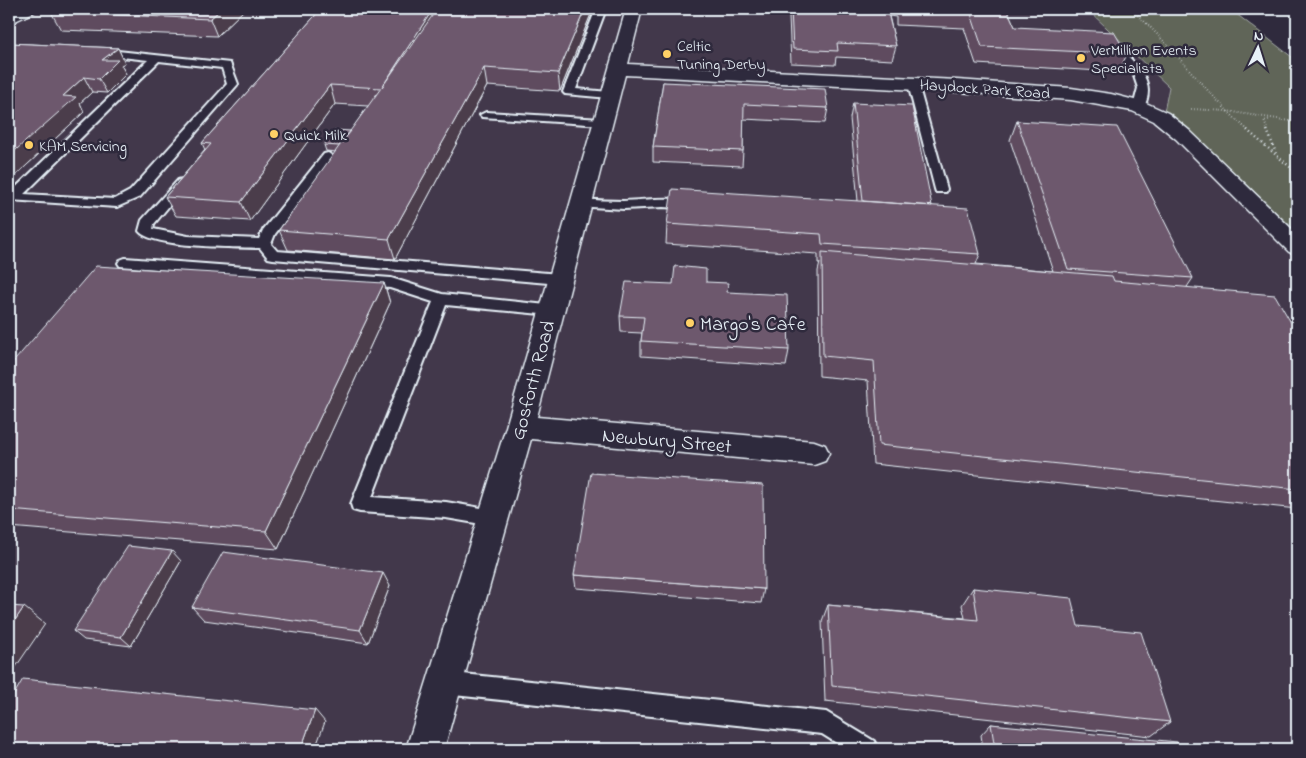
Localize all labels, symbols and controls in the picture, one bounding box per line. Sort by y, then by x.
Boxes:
north arrow [1234,22,1284,72]
text: N [1253,26,1264,47]
place label: Celtic Tuning Derby [677,35,765,77]
place label: VerMillion Events Specialists [1090,39,1197,81]
marker: Celtic Tuning Derby [661,48,673,60]
marker: VerMillion Events Specialists [1075,52,1087,64]
street label: Haydock Park Road [919,73,1051,107]
place label: Quick Milk [284,124,348,148]
marker: Quick Milk [268,128,280,140]
place label: KAM Servicing [39,135,127,159]
marker: KAM Servicing [23,139,35,151]
place label: Margo's Cafe [700,311,806,341]
marker: Margo's Cafe [684,317,696,329]
street label: Gosforth Road [505,318,564,444]
street label: Newbury Street [601,422,733,463]

